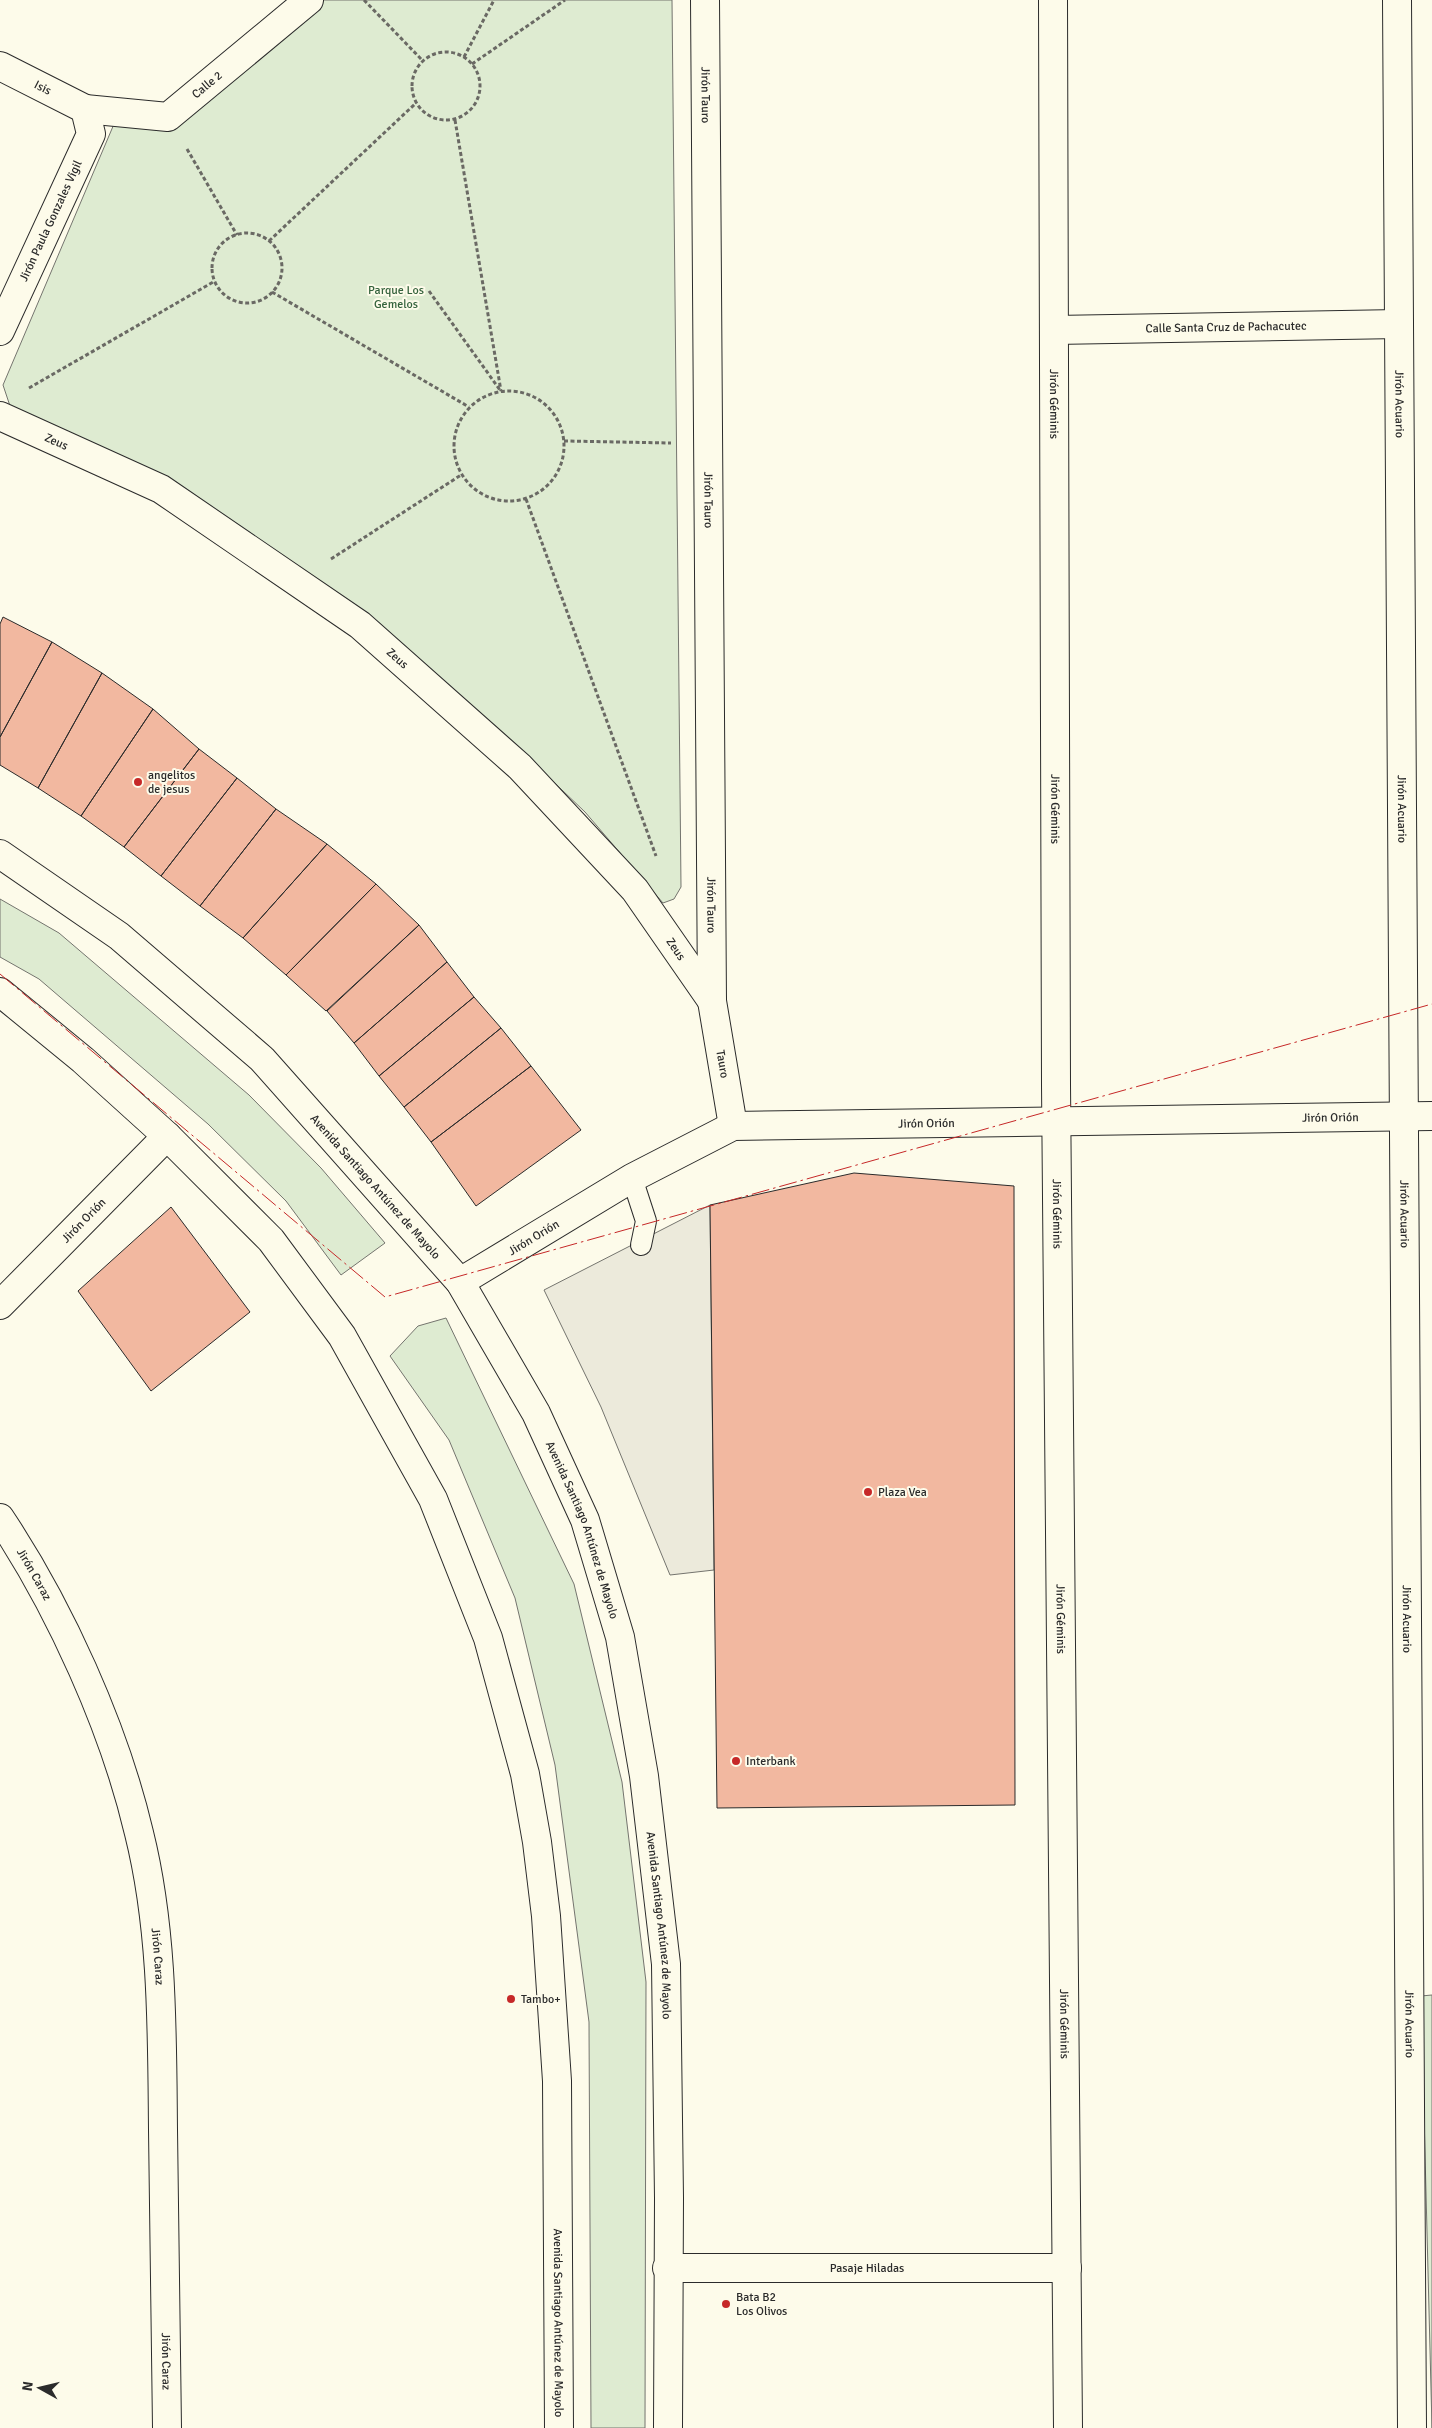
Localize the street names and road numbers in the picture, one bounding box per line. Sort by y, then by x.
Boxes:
street label: Jirón Tauro [698,67,713,123]
street label: Calle 2 [189,68,225,102]
street label: Isis [32,77,54,98]
street label: Jirón Paula Gonzales Vigil [16,158,86,284]
street label: Calle Santa Cruz de Pachacutec [1145,318,1307,336]
street label: Jirón Géminis [1047,369,1062,439]
street label: Jirón Acuario [1392,370,1407,438]
street label: Zeus [42,430,71,453]
street label: Jirón Tauro [701,472,716,528]
street label: Zeus [383,645,412,672]
street label: Jirón Géminis [1048,774,1063,844]
street label: Jirón Acuario [1394,775,1410,843]
street label: Jirón Tauro [704,877,719,933]
street label: Zeus [663,935,689,963]
street label: Tauro [713,1049,732,1079]
street label: Jirón Orión [1302,1110,1359,1125]
street label: Avenida Santiago Antúnez de Mayolo [307,1111,444,1262]
street label: Jirón Orión [898,1115,955,1131]
street label: Jirón Géminis [1049,1179,1065,1249]
street label: Jirón Acuario [1397,1180,1412,1248]
street label: Jirón Orión [58,1195,109,1246]
street label: Jirón Orión [505,1216,562,1259]
street label: Avenida Santiago Antúnez de Mayolo [542,1439,622,1621]
street label: Jirón Caraz [14,1546,55,1603]
street label: Jirón Géminis [1053,1584,1069,1654]
street label: Jirón Acuario [1399,1585,1415,1653]
street label: Avenida Santiago Antúnez de Mayolo [643,1831,674,2020]
street label: Jirón Caraz [148,1927,167,1986]
street label: Jirón Géminis [1057,1989,1072,2059]
street label: Jirón Acuario [1402,1990,1417,2058]
street label: Avenida Santiago Antúnez de Mayolo [550,2228,566,2417]
street label: Pasaje Hiladas [830,2261,904,2276]
street label: Jirón Caraz [158,2333,174,2390]

